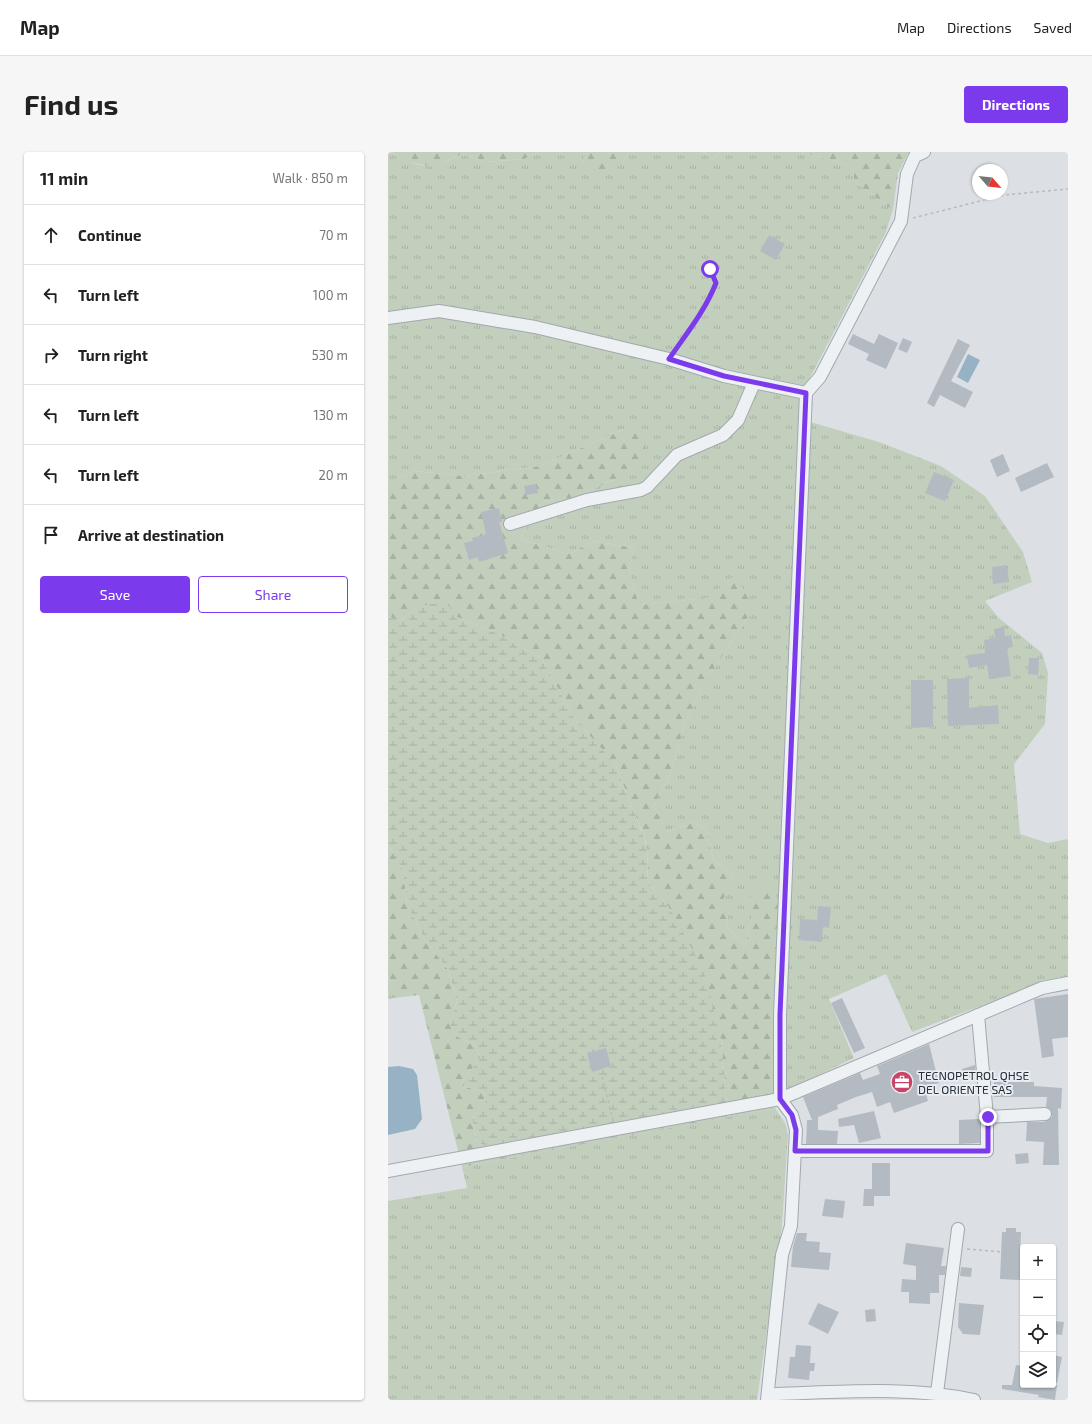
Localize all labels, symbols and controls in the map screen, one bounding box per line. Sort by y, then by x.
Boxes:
text: Map [20,16,60,39]
text: Map [897,19,925,36]
text: Directions [947,19,1012,36]
text: Saved [1034,19,1072,36]
button: Directions [964,86,1068,123]
text: Find us [24,87,118,121]
north arrow [972,164,1008,200]
text: 11 min [40,168,88,188]
text: Walk · 850 m [272,170,348,186]
icon: ahead [40,224,62,246]
text: Continue [78,226,141,244]
text: 70 m [319,227,348,243]
route start [701,260,719,278]
icon: left [40,284,62,306]
text: Turn left [78,286,139,304]
text: 100 m [313,287,348,303]
icon: right [40,344,62,366]
text: Turn right [78,346,148,364]
text: 530 m [312,347,348,363]
icon: left [40,404,62,426]
text: Turn left [78,406,139,424]
text: 130 m [313,407,348,423]
icon: left [40,464,62,486]
text: Turn left [78,466,139,484]
text: 20 m [319,467,348,483]
icon: arrive [40,524,62,546]
text: Arrive at destination [78,526,224,544]
button: Save [40,576,190,613]
button: Share [198,576,348,613]
place label: TECNOPETROL QHSE DEL ORIENTE SAS [918,1068,1029,1096]
office icon: TECNOPETROL QHSE DEL ORIENTE SAS [889,1069,915,1095]
route end [979,1108,997,1126]
map controls [1020,1244,1056,1388]
button: + [1020,1244,1056,1280]
button: − [1020,1280,1056,1316]
button: locate [1020,1316,1056,1352]
button: layers [1020,1352,1056,1388]

